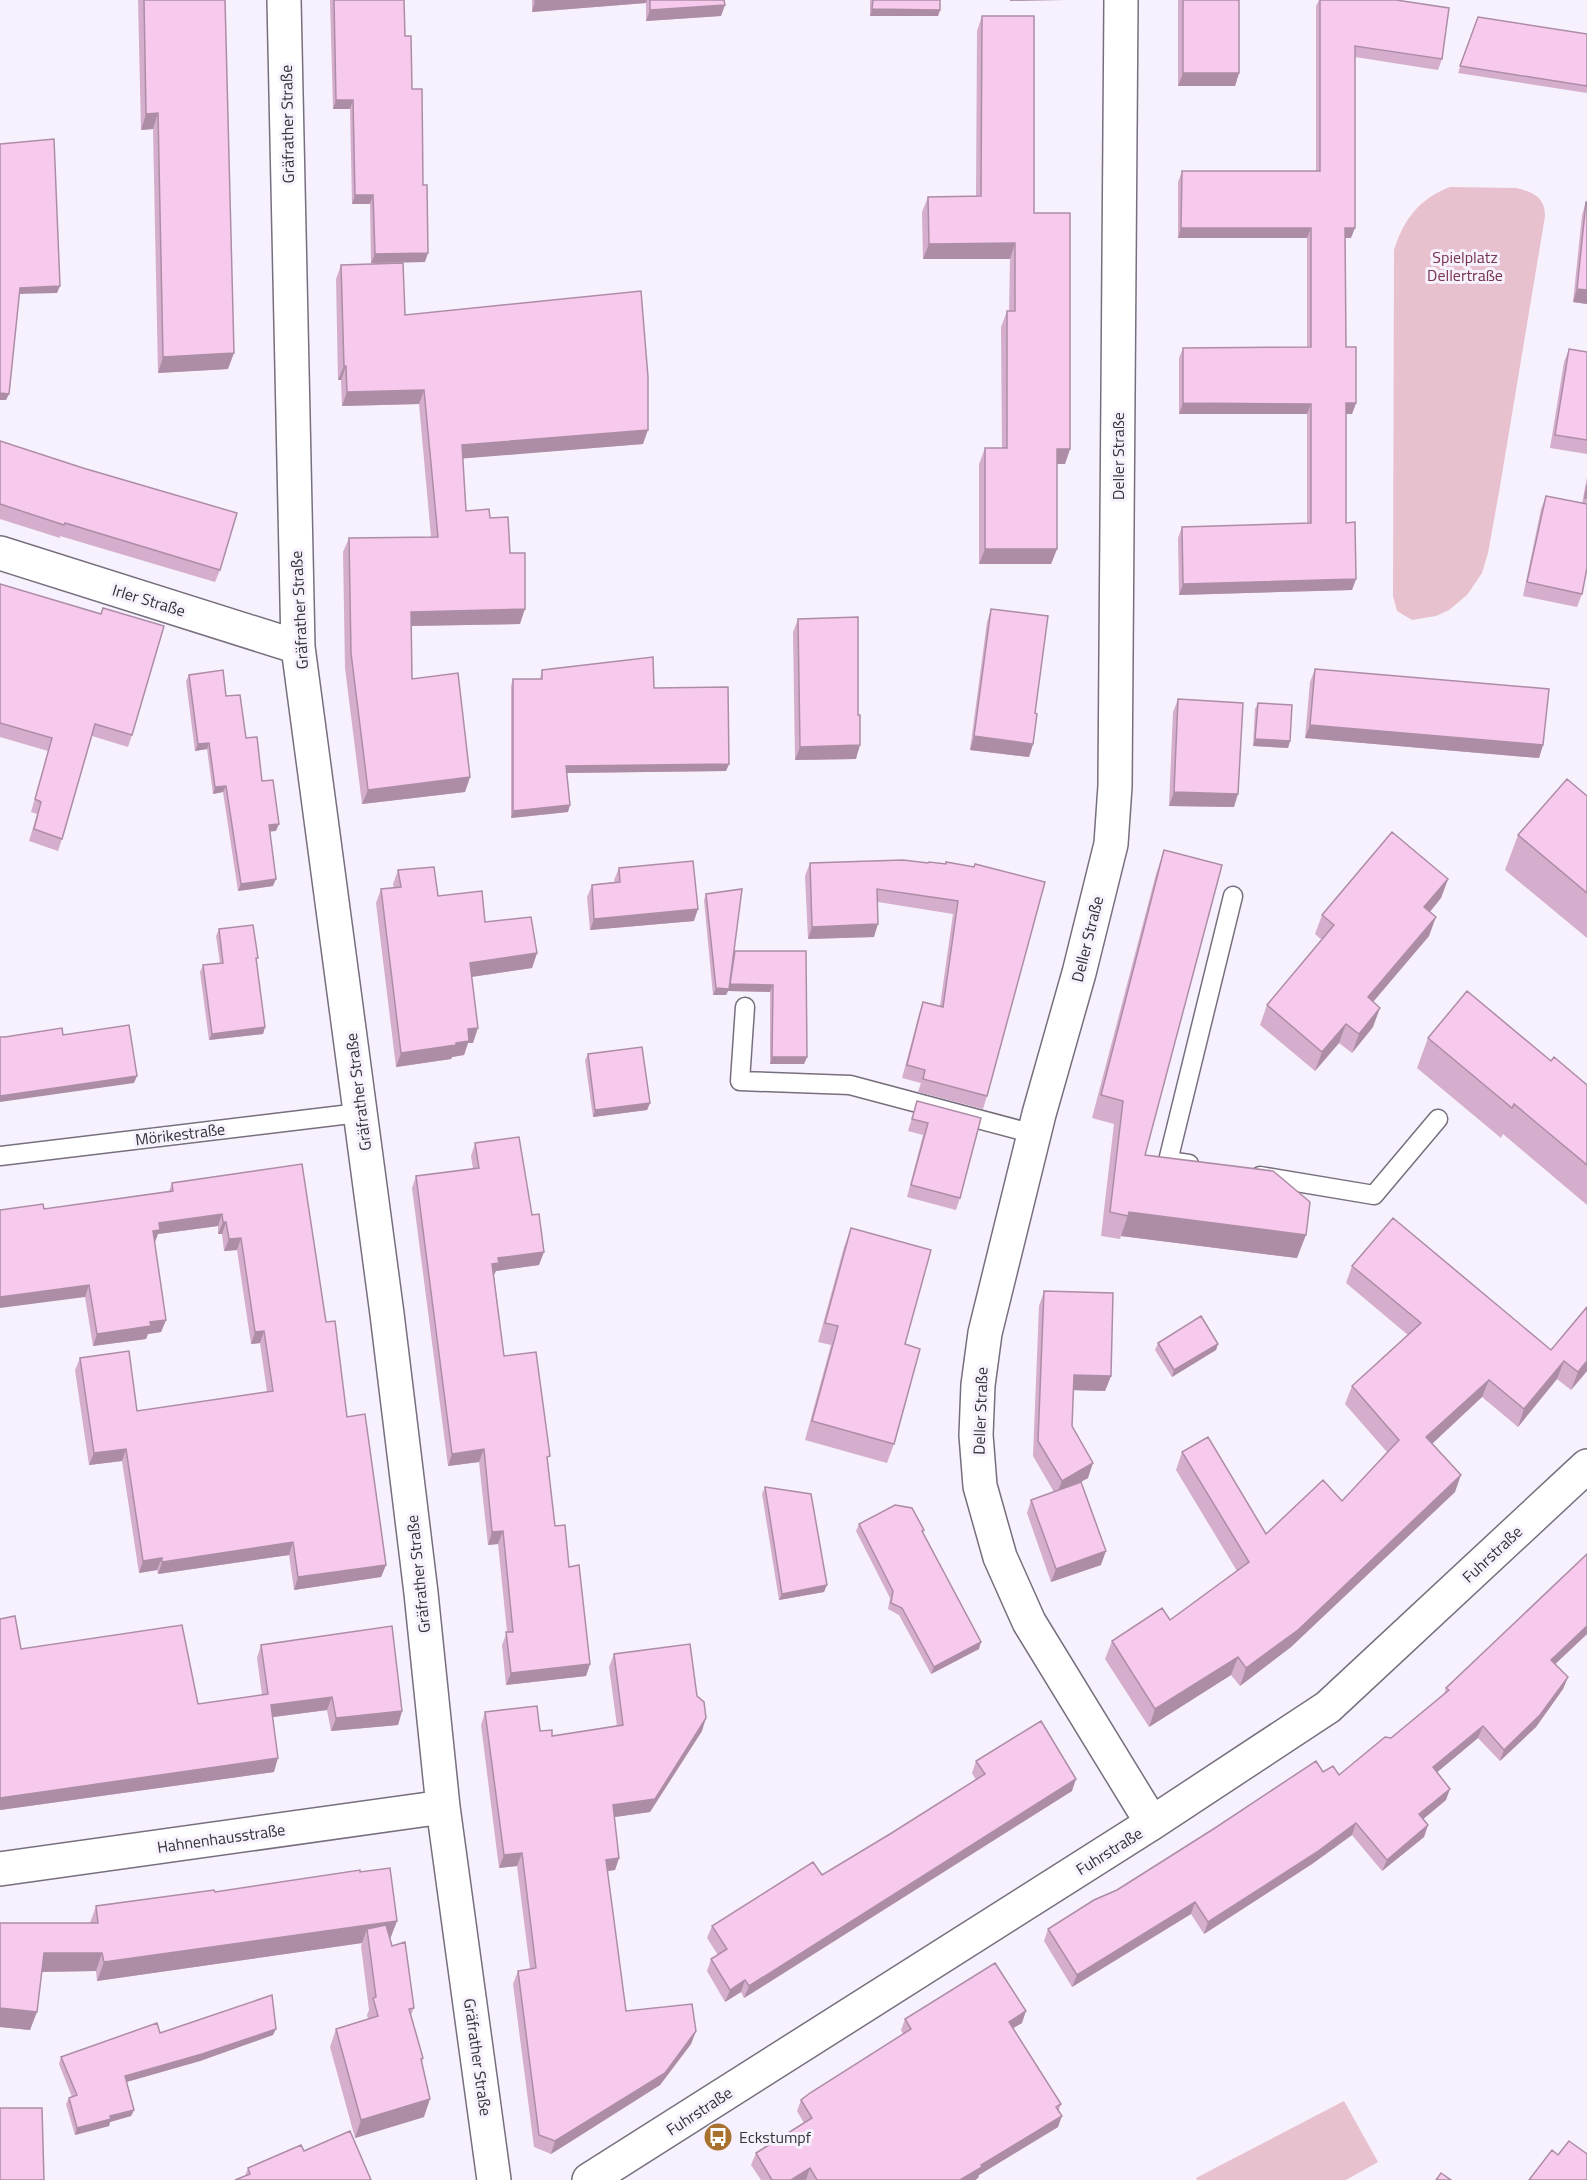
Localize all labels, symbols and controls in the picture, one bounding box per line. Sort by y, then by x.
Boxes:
street label: Gräfrather Straße [274,65,300,183]
park label: Spielplatz Dellertraße [1427,245,1503,287]
street label: Deller Straße [1106,412,1130,500]
street label: Gräfrather Straße [284,550,314,670]
street label: Irler Straße [110,578,188,622]
street label: Deller Straße [1065,893,1109,985]
street label: Gräfrather Straße [339,1032,377,1152]
street label: Mörikestraße [134,1117,226,1151]
street label: Deller Straße [966,1367,994,1455]
street label: Gräfrather Straße [400,1514,436,1634]
street label: Fuhrstraße [1457,1520,1527,1588]
street label: Hahnenhausstraße [155,1817,287,1859]
street label: Fuhrstraße [1071,1821,1147,1881]
street label: Gräfrather Straße [458,1997,498,2117]
street label: Fuhrstraße [661,2081,737,2141]
bus stop icon: Eckstumpf [702,2121,734,2153]
place label: Eckstumpf [739,2125,812,2149]

